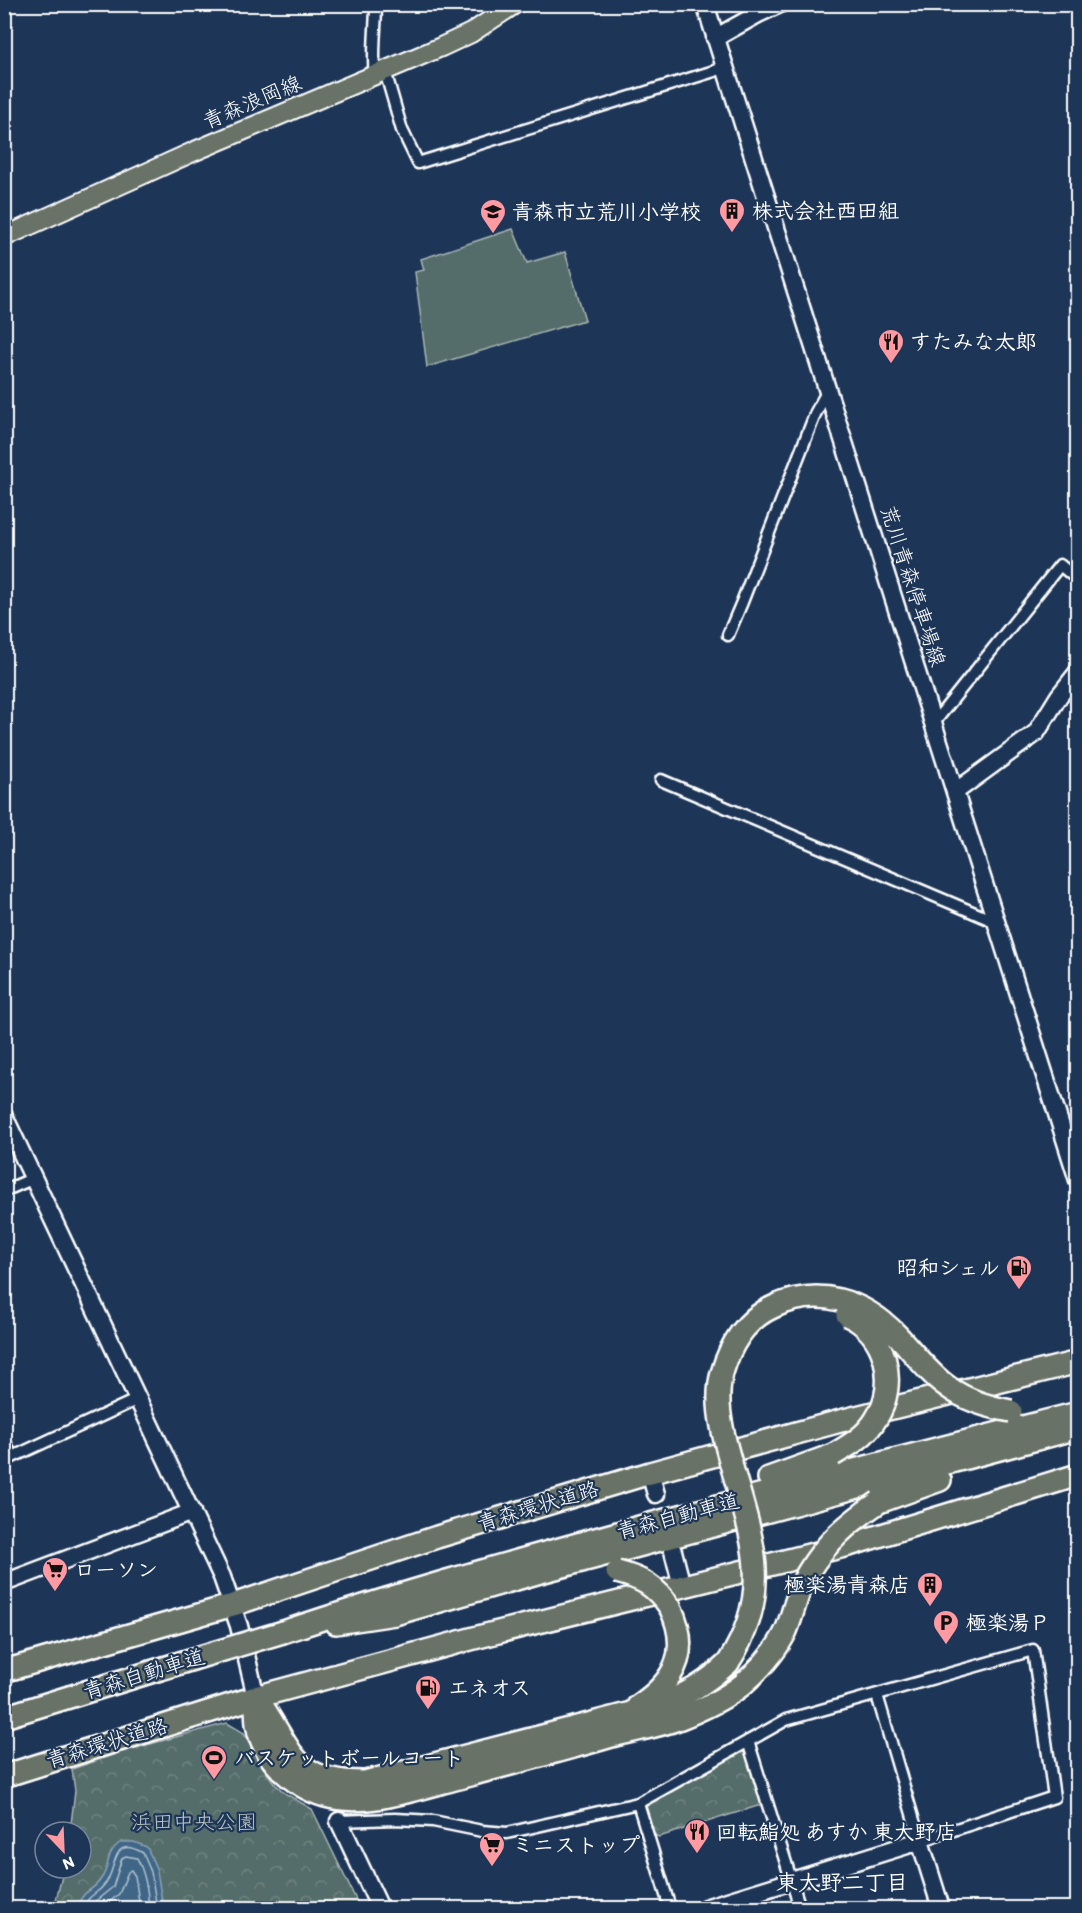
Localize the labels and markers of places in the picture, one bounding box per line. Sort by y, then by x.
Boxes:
building icon: 株式会社西田組 [717,196,747,234]
school or university icon: 青森市立荒川小学校 [478,197,508,235]
place label: 株式会社西田組 [752,198,899,223]
place label: 青森市立荒川小学校 [512,199,701,224]
restaurant icon: すたみな太郎 [876,327,906,365]
place label: すたみな太郎 [910,329,1036,354]
fuel station icon: 昭和シェル [1004,1253,1034,1291]
place label: 昭和シェル [897,1255,1000,1280]
supermarket icon: ローソン [40,1555,70,1593]
place label: ローソン [74,1557,158,1582]
building icon: 極楽湯青森店 [915,1570,945,1608]
place label: 極楽湯青森店 [784,1572,910,1597]
parking icon: 極楽湯Ｐ [931,1608,961,1646]
place label: 極楽湯Ｐ [966,1610,1050,1635]
fuel station icon: エネオス [413,1673,443,1711]
place label: エネオス [448,1675,531,1700]
sports icon: バスケットボールコート [199,1743,229,1781]
place label: バスケットボールコート [234,1745,464,1770]
restaurant icon: 回転鮨処 あすか 東大野店 [682,1817,712,1855]
place label: 回転鮨処 あすか 東大野店 [716,1819,956,1844]
supermarket icon: ミニストップ [477,1830,507,1868]
place label: ミニストップ [512,1832,640,1857]

